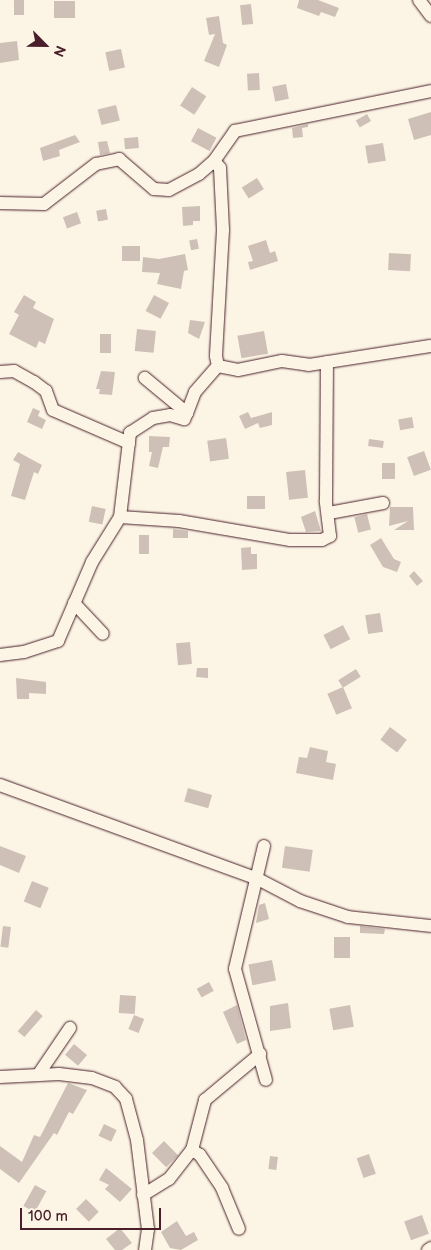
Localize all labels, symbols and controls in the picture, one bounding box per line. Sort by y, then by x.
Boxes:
north arrow [20,20,70,70]
text: N [49,43,69,59]
scale bar [22,1198,164,1230]
text: 100 m [28,1207,68,1226]

